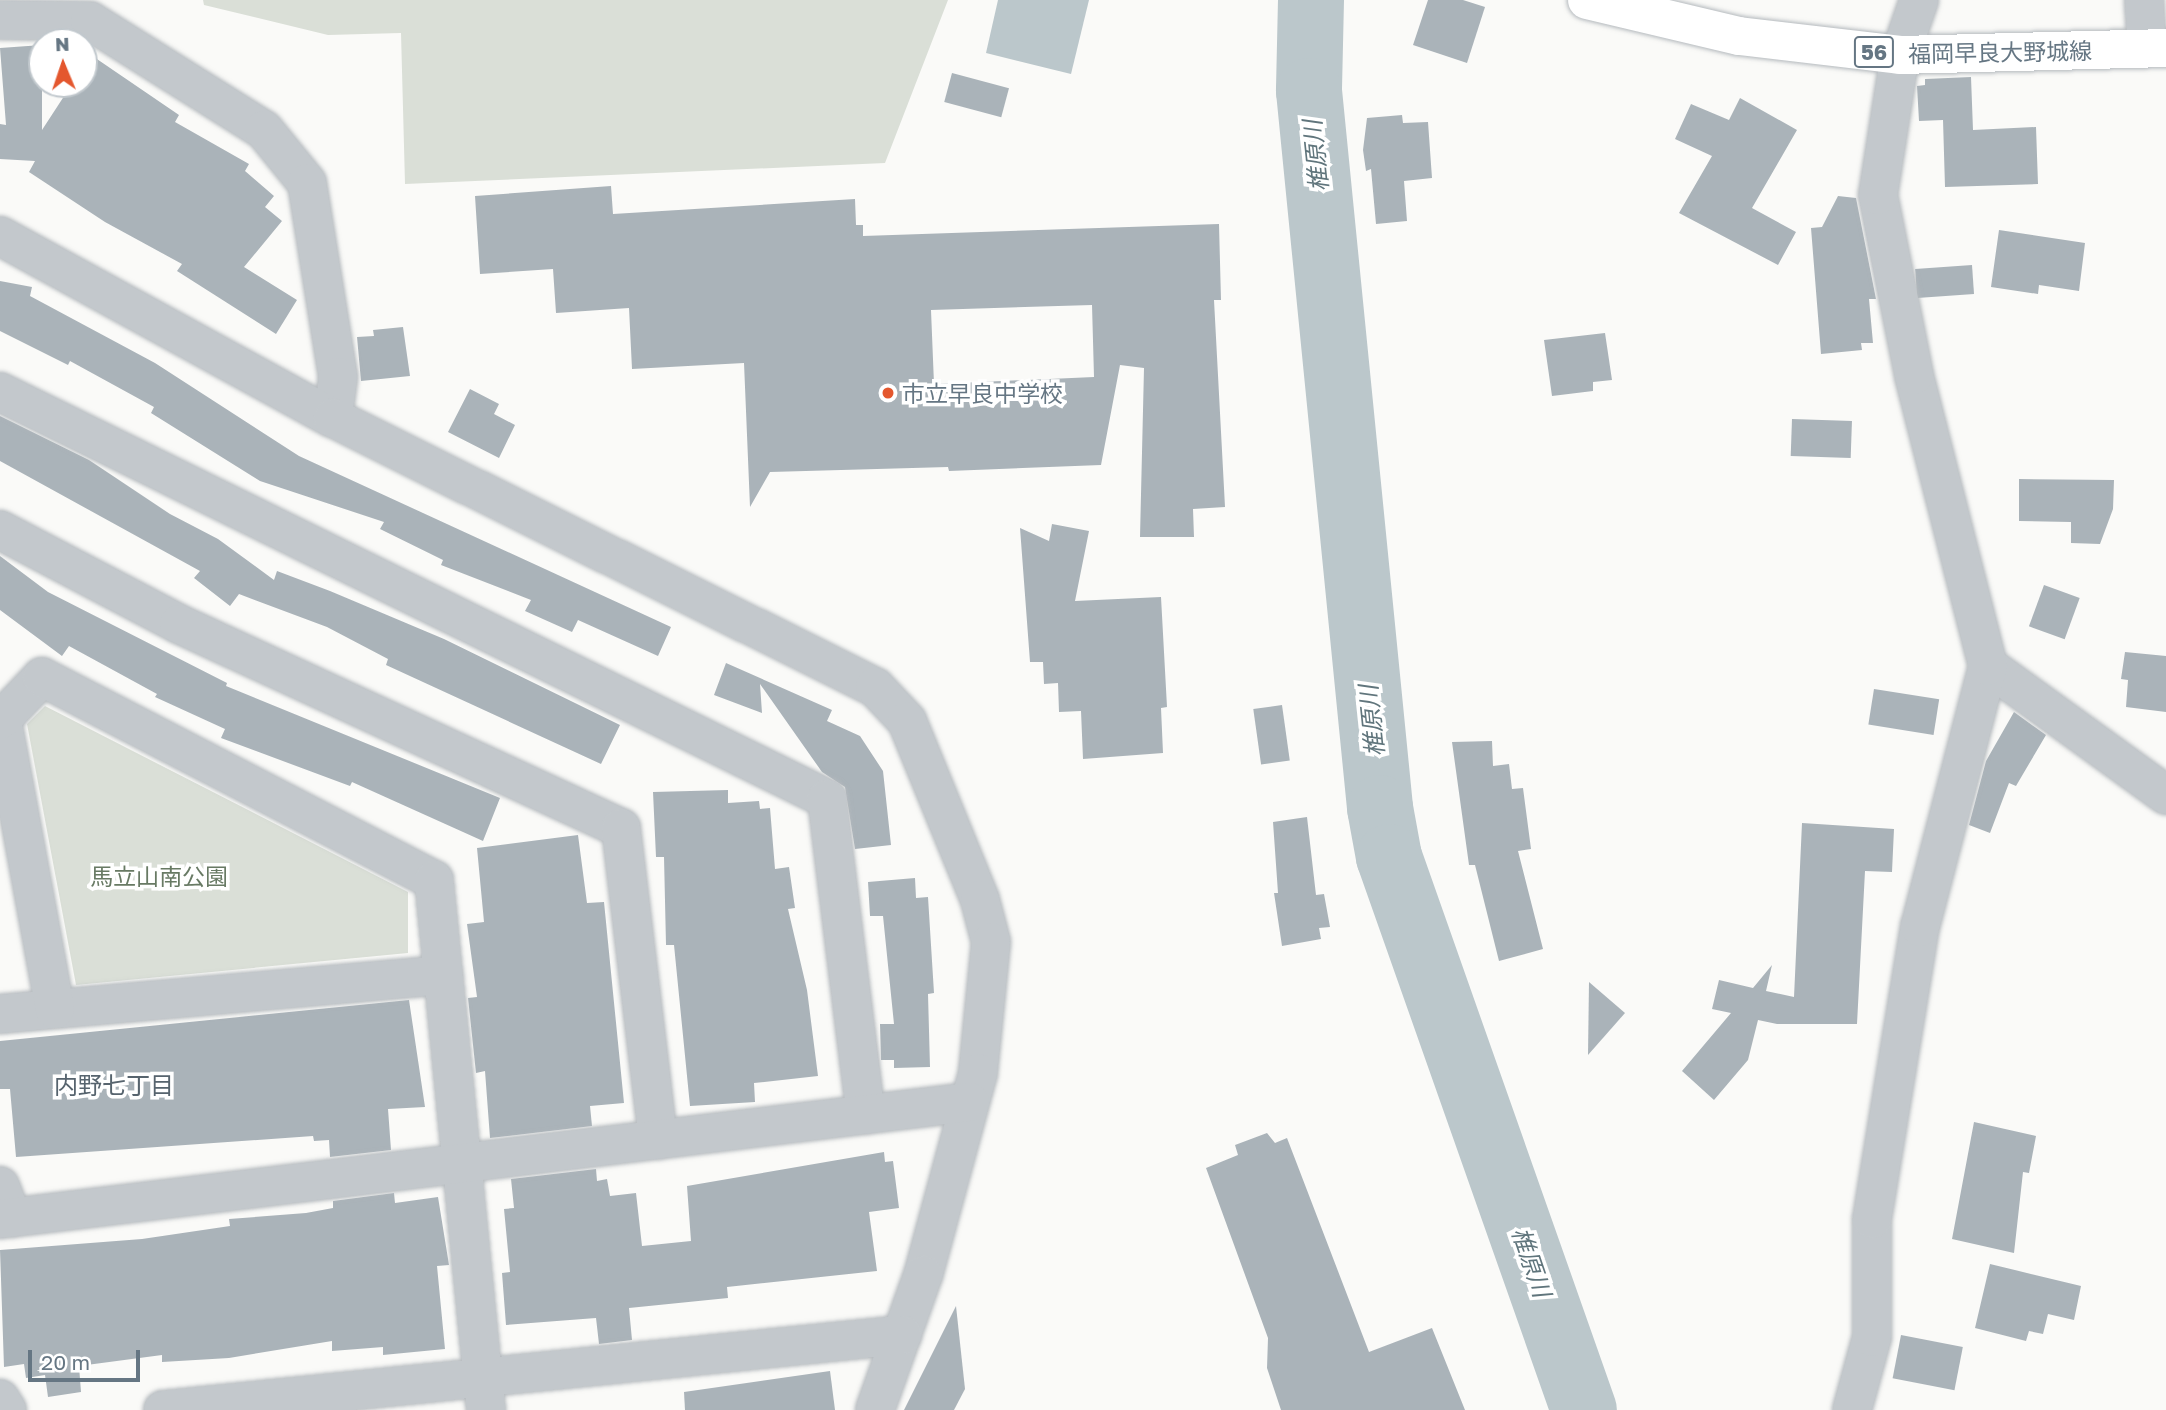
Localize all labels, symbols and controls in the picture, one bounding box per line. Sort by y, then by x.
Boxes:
north arrow [28,28,98,98]
text: N [55,32,70,55]
road number: 56 [1853,34,1895,70]
street label: 福岡早良大野城線 [1908,37,2092,67]
water label: 椎原川 [1297,119,1333,193]
place label: 市立早良中学校 [902,379,1063,407]
marker: 市立早良中学校 [880,385,896,401]
water label: 椎原川 [1353,684,1389,758]
park label: 馬立山南公園 [90,862,228,890]
district label: 内野七丁目 [54,1071,174,1099]
water label: 椎原川 [1507,1223,1557,1301]
scale bar [32,1336,144,1380]
text: 20 m [41,1349,90,1375]

